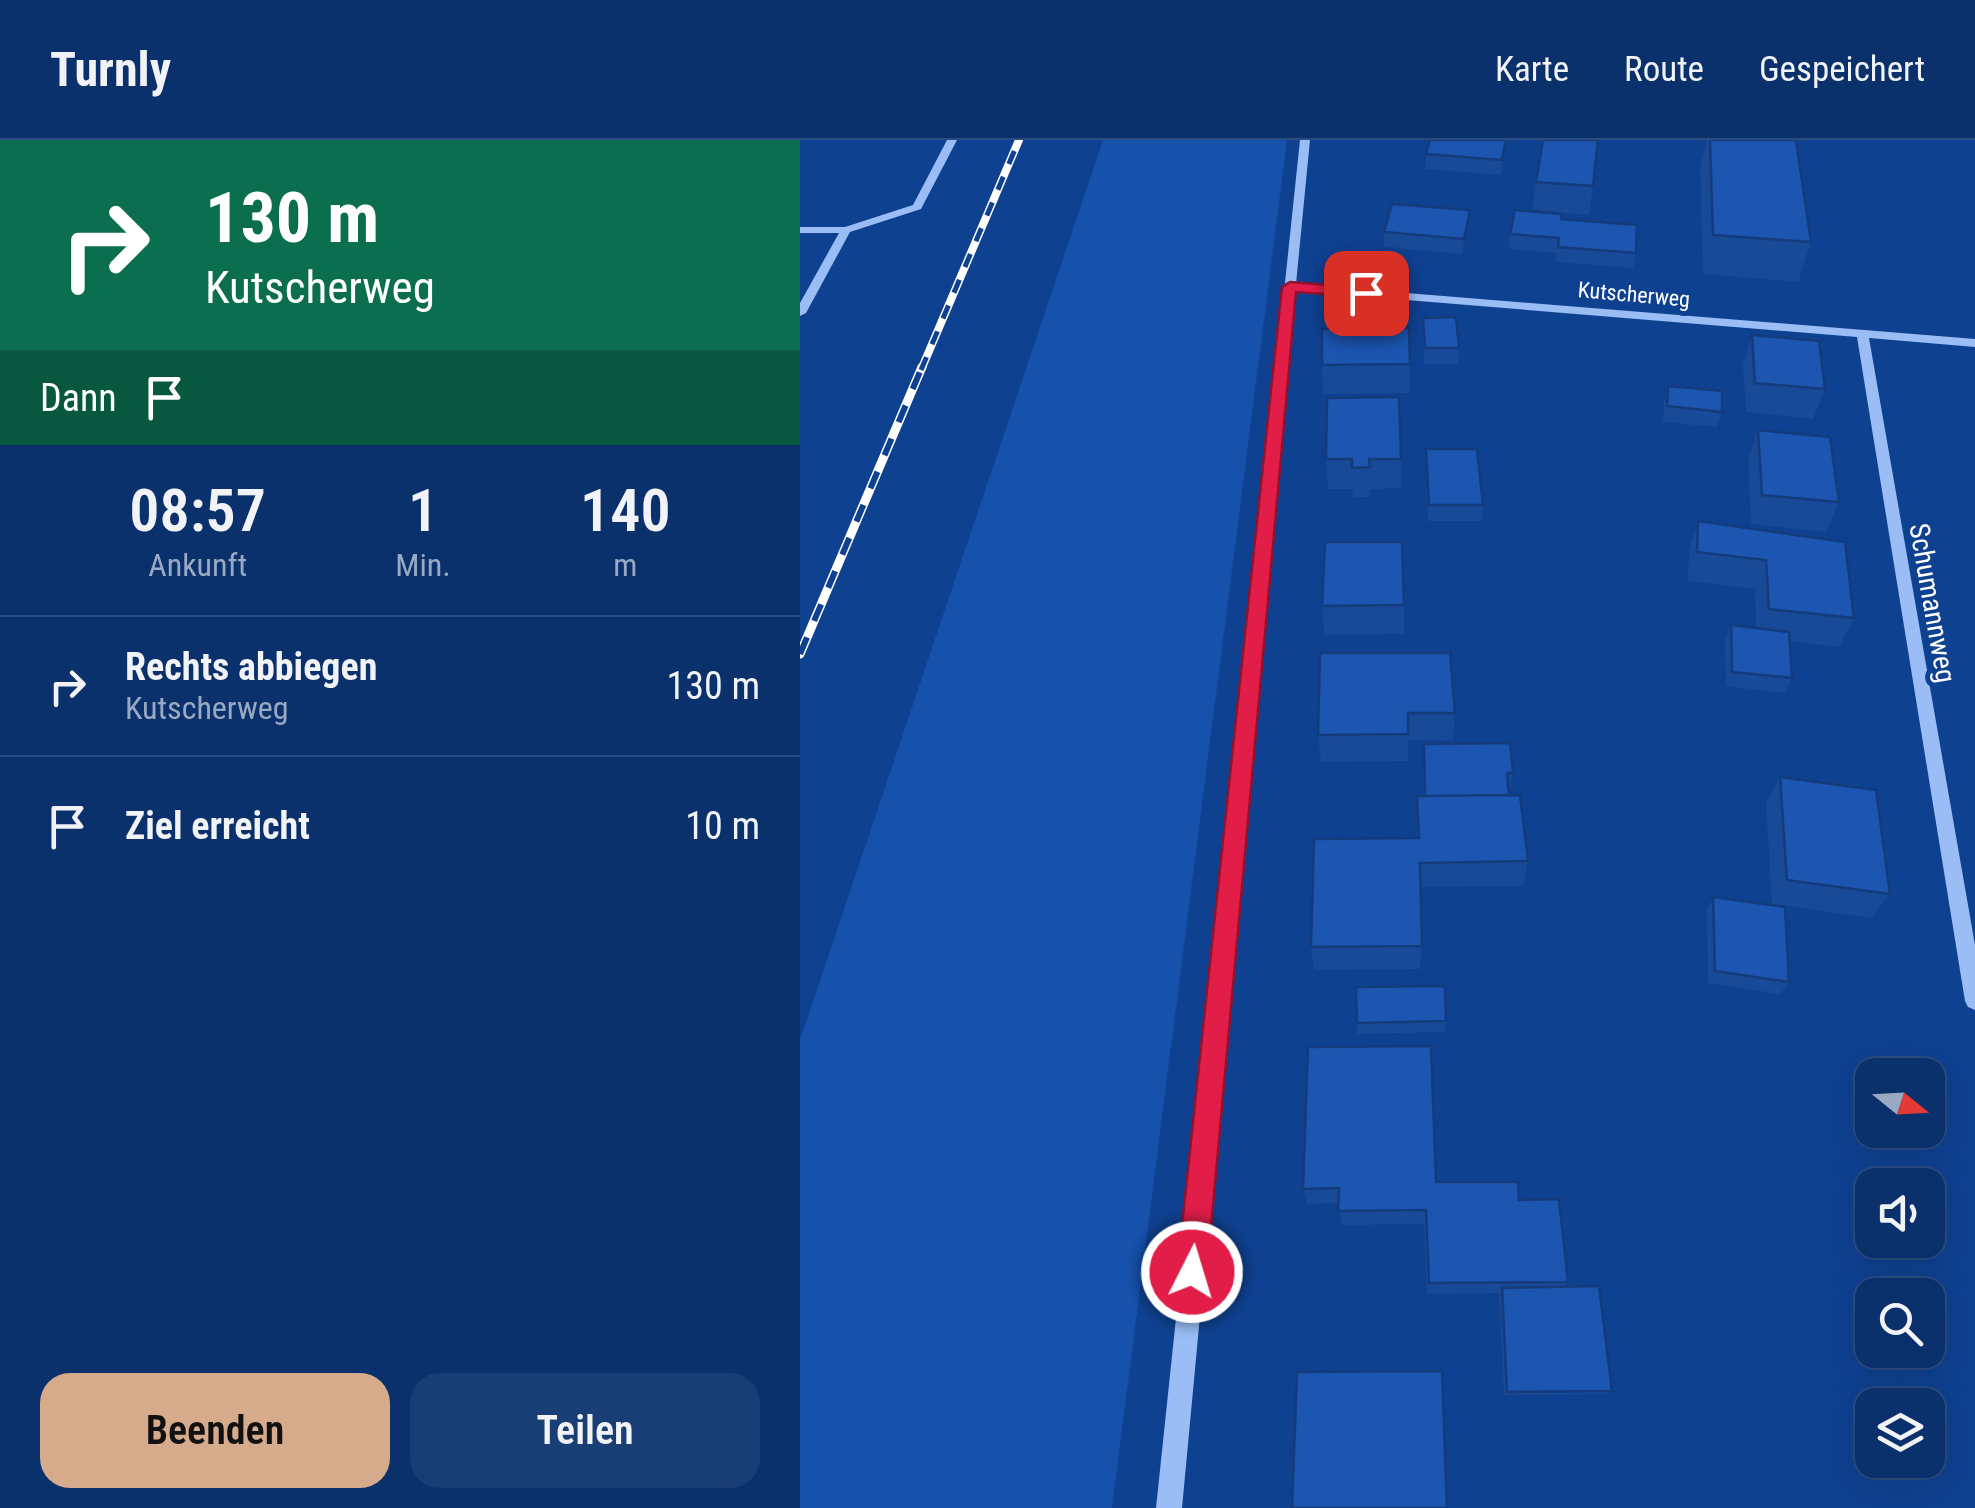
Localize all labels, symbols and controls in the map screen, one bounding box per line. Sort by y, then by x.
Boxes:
text: Turnly [50,41,171,98]
text: Karte [1495,49,1569,90]
text: Route [1624,49,1704,90]
text: Gespeichert [1759,49,1925,90]
text: 130 m [205,177,379,259]
icon: right [40,180,170,310]
pin [1324,251,1409,336]
text: Kutscherweg [205,261,435,314]
icon: arrive [1339,266,1394,321]
street label: Kutscherweg [1577,277,1691,312]
icon: arrive [137,370,192,425]
text: Dann [40,376,117,420]
text: 08:57 [129,475,266,546]
text: 1 [408,475,438,546]
text: 140 [580,475,671,546]
street label: Schumannweg [1902,521,1963,685]
text: Ankunft [148,546,247,584]
text: Min. [395,546,451,584]
text: m [613,546,637,584]
text: Rechts abbiegen [125,645,377,689]
icon: right [40,659,95,714]
text: 130 m [666,664,760,708]
text: Kutscherweg [125,689,288,727]
icon: arrive [40,799,95,854]
text: Ziel erreicht [125,804,310,848]
text: 10 m [685,804,760,848]
north arrow [1855,1058,1945,1148]
map controls [1855,1058,1945,1478]
button: sound [1855,1168,1945,1258]
position arrow [1140,1220,1244,1324]
button: search [1855,1278,1945,1368]
button: Beenden [40,1373,390,1488]
button: Teilen [410,1373,760,1488]
button: layers [1855,1388,1945,1478]

